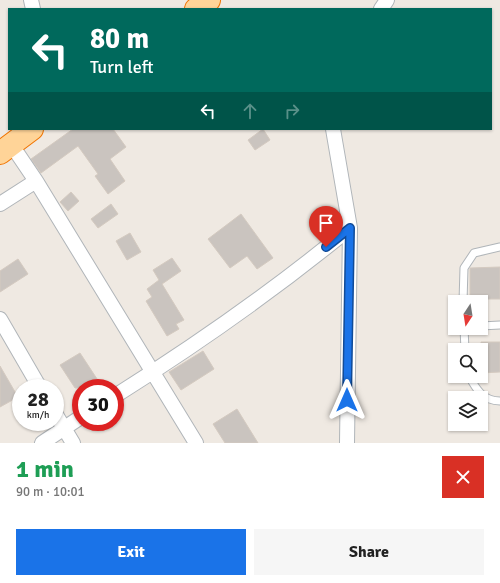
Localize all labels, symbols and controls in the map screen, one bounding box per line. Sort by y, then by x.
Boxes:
text: 80 m [90,22,149,56]
icon: left [24,24,76,76]
text: Turn left [90,56,153,78]
icon: left [197,100,219,122]
icon: ahead [239,100,261,122]
icon: right [281,100,303,122]
pin [309,206,343,247]
icon: arrive [315,212,337,234]
north arrow [448,295,488,335]
map controls [448,295,488,431]
button: search [448,343,488,383]
speed limit sign: 30 [72,379,124,431]
position arrow [326,379,368,421]
text: 28 [27,387,49,412]
button: layers [448,391,488,431]
text: km/h [27,409,49,421]
text: 1 min [16,454,74,484]
button: close [442,456,484,498]
text: 90 m · 10:01 [16,484,85,500]
button: Exit [16,529,246,575]
button: Share [254,529,484,575]

